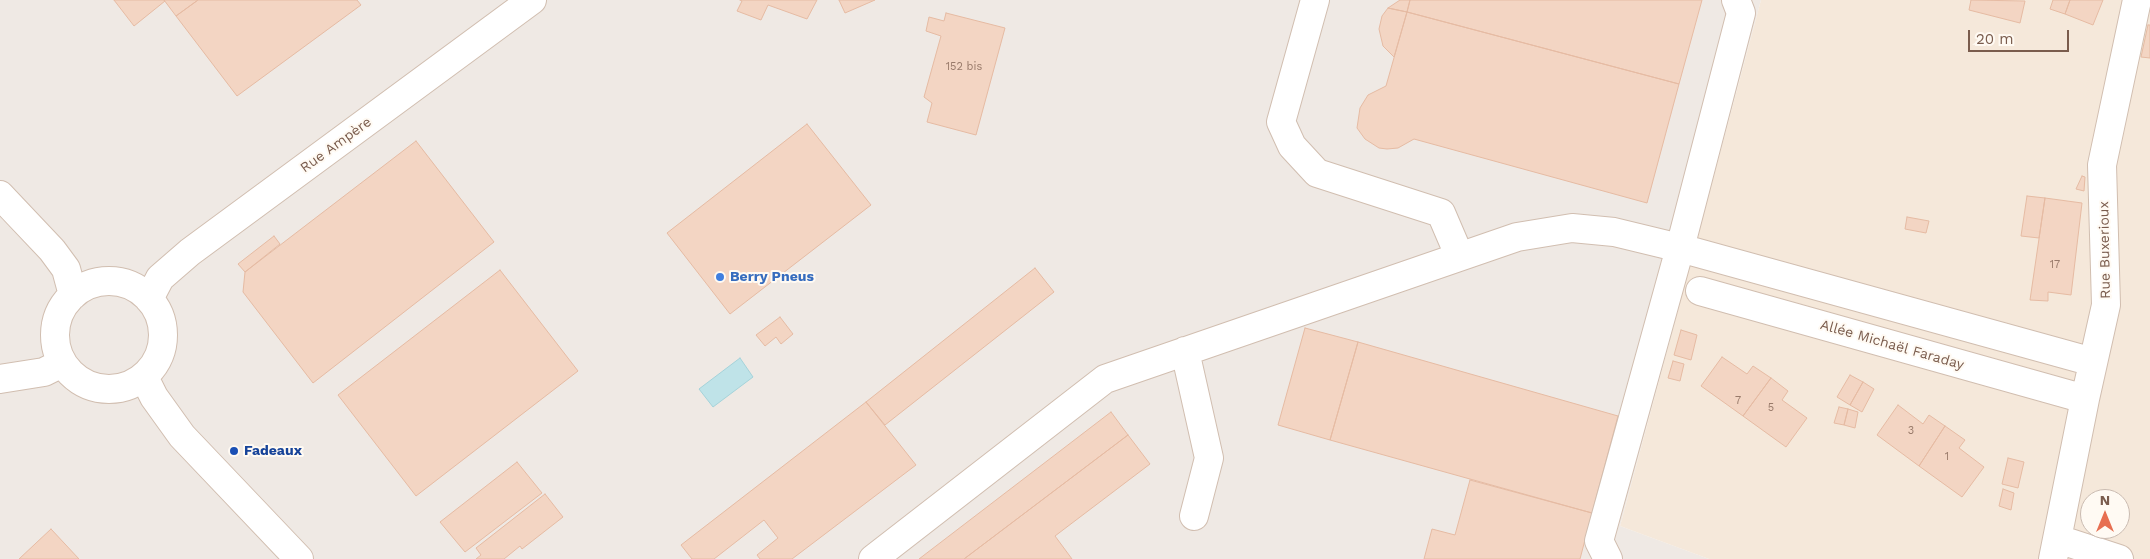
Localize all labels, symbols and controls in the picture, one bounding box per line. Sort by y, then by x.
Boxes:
scale bar [1970,20,2071,52]
text: 20 m [1976,30,2014,48]
house number: 152 bis [946,60,982,74]
street label: Rue Ampère [297,114,375,176]
street label: Rue Buxerioux [2096,201,2114,299]
house number: 17 [2050,258,2060,272]
place label: Berry Pneus [730,269,814,285]
marker: Berry Pneus [714,271,726,283]
street label: Allée Michaël Faraday [1818,316,1966,374]
house number: 7 [1735,394,1741,408]
house number: 5 [1768,401,1774,415]
house number: 3 [1908,424,1914,438]
place label: Fadeaux [244,443,302,459]
marker: Fadeaux [228,445,240,457]
house number: 1 [1945,450,1949,464]
north arrow [2080,489,2130,539]
text: N [2100,492,2110,508]

